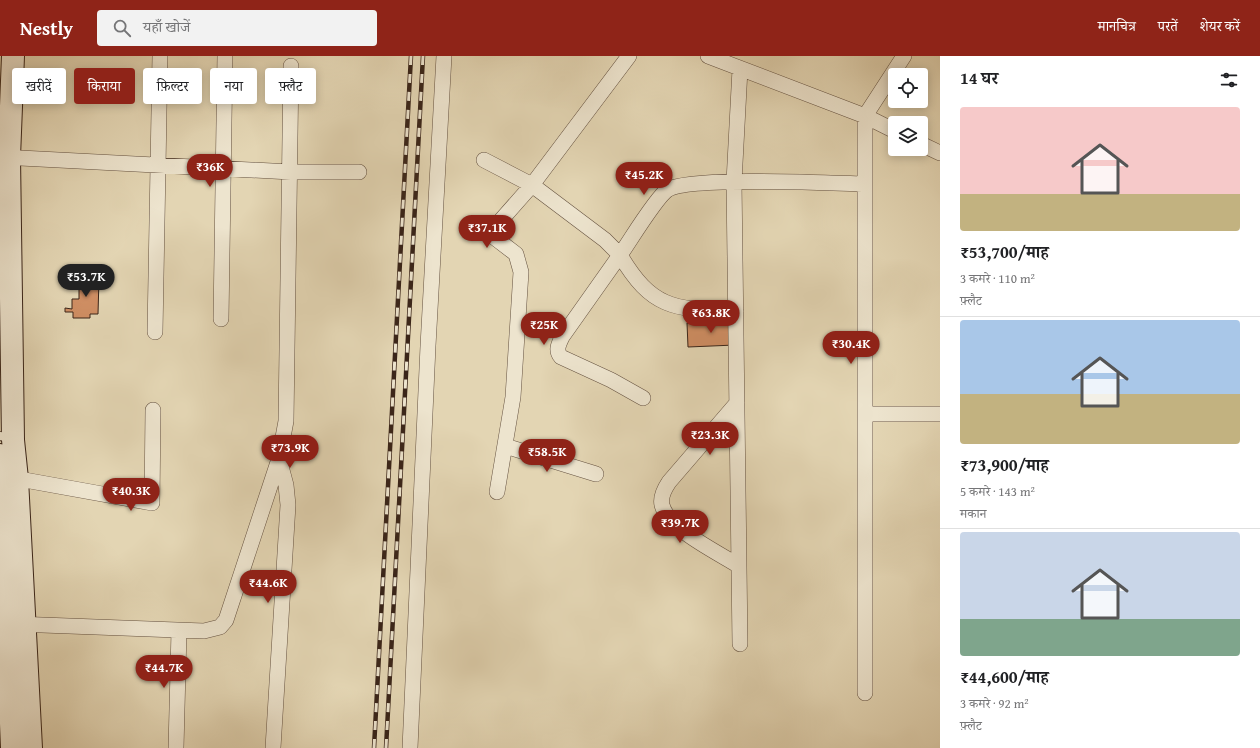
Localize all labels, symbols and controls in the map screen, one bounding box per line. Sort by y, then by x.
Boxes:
search box [97,10,377,46]
text: Nestly [20,14,73,42]
text: यहाँ खोजें [143,16,190,37]
text: मानचित्र [1098,16,1136,36]
text: परतें [1158,16,1178,36]
text: शेयर करें [1200,16,1240,36]
icon: search [111,17,133,39]
text: 14 घर [960,65,998,90]
chip: खरीदें [12,68,66,104]
chip: किराया [74,68,135,104]
chip: फ़िल्टर [143,68,202,104]
chip: नया [210,68,257,104]
chip: फ़्लैट [265,68,316,104]
map controls [888,68,928,156]
button: locate [888,68,928,108]
icon: filters [1218,69,1240,91]
button: layers [888,116,928,156]
icon: home [1064,133,1136,205]
pin: ₹36K [186,154,234,188]
text: ₹36K [196,157,224,176]
pin: ₹45.2K [611,162,677,196]
text: ₹45.2K [625,165,663,184]
pin: ₹37.1K [454,215,520,249]
text: ₹37.1K [468,218,506,237]
text: ₹53,700/माह [960,239,1049,264]
pin: ₹53.7K [53,264,119,298]
text: ₹53.7K [67,267,105,286]
text: 3 कमरे · 110 m² [960,269,1035,288]
text: फ़्लैट [960,291,982,310]
pin: ₹63.8K [678,300,744,334]
text: ₹63.8K [692,303,730,322]
pin: ₹25K [520,312,568,346]
text: ₹25K [530,315,558,334]
pin: ₹30.4K [818,331,884,365]
text: ₹30.4K [832,334,870,353]
icon: home [1064,346,1136,418]
pin: ₹23.3K [677,422,743,456]
text: ₹23.3K [691,425,729,444]
pin: ₹73.9K [257,435,323,469]
text: ₹73.9K [271,438,309,457]
pin: ₹58.5K [514,439,580,473]
text: ₹58.5K [528,442,566,461]
text: ₹73,900/माह [960,452,1049,477]
pin: ₹40.3K [98,478,164,512]
text: ₹40.3K [112,481,150,500]
text: 5 कमरे · 143 m² [960,482,1035,501]
text: मकान [960,504,986,523]
pin: ₹39.7K [647,510,713,544]
text: ₹39.7K [661,513,699,532]
icon: home [1064,558,1136,630]
pin: ₹44.6K [235,570,301,604]
text: ₹44.6K [249,573,287,592]
pin: ₹44.7K [131,655,197,689]
text: ₹44.7K [145,658,183,677]
text: ₹44,600/माह [960,664,1049,689]
text: 3 कमरे · 92 m² [960,694,1029,713]
text: फ़्लैट [960,716,982,735]

